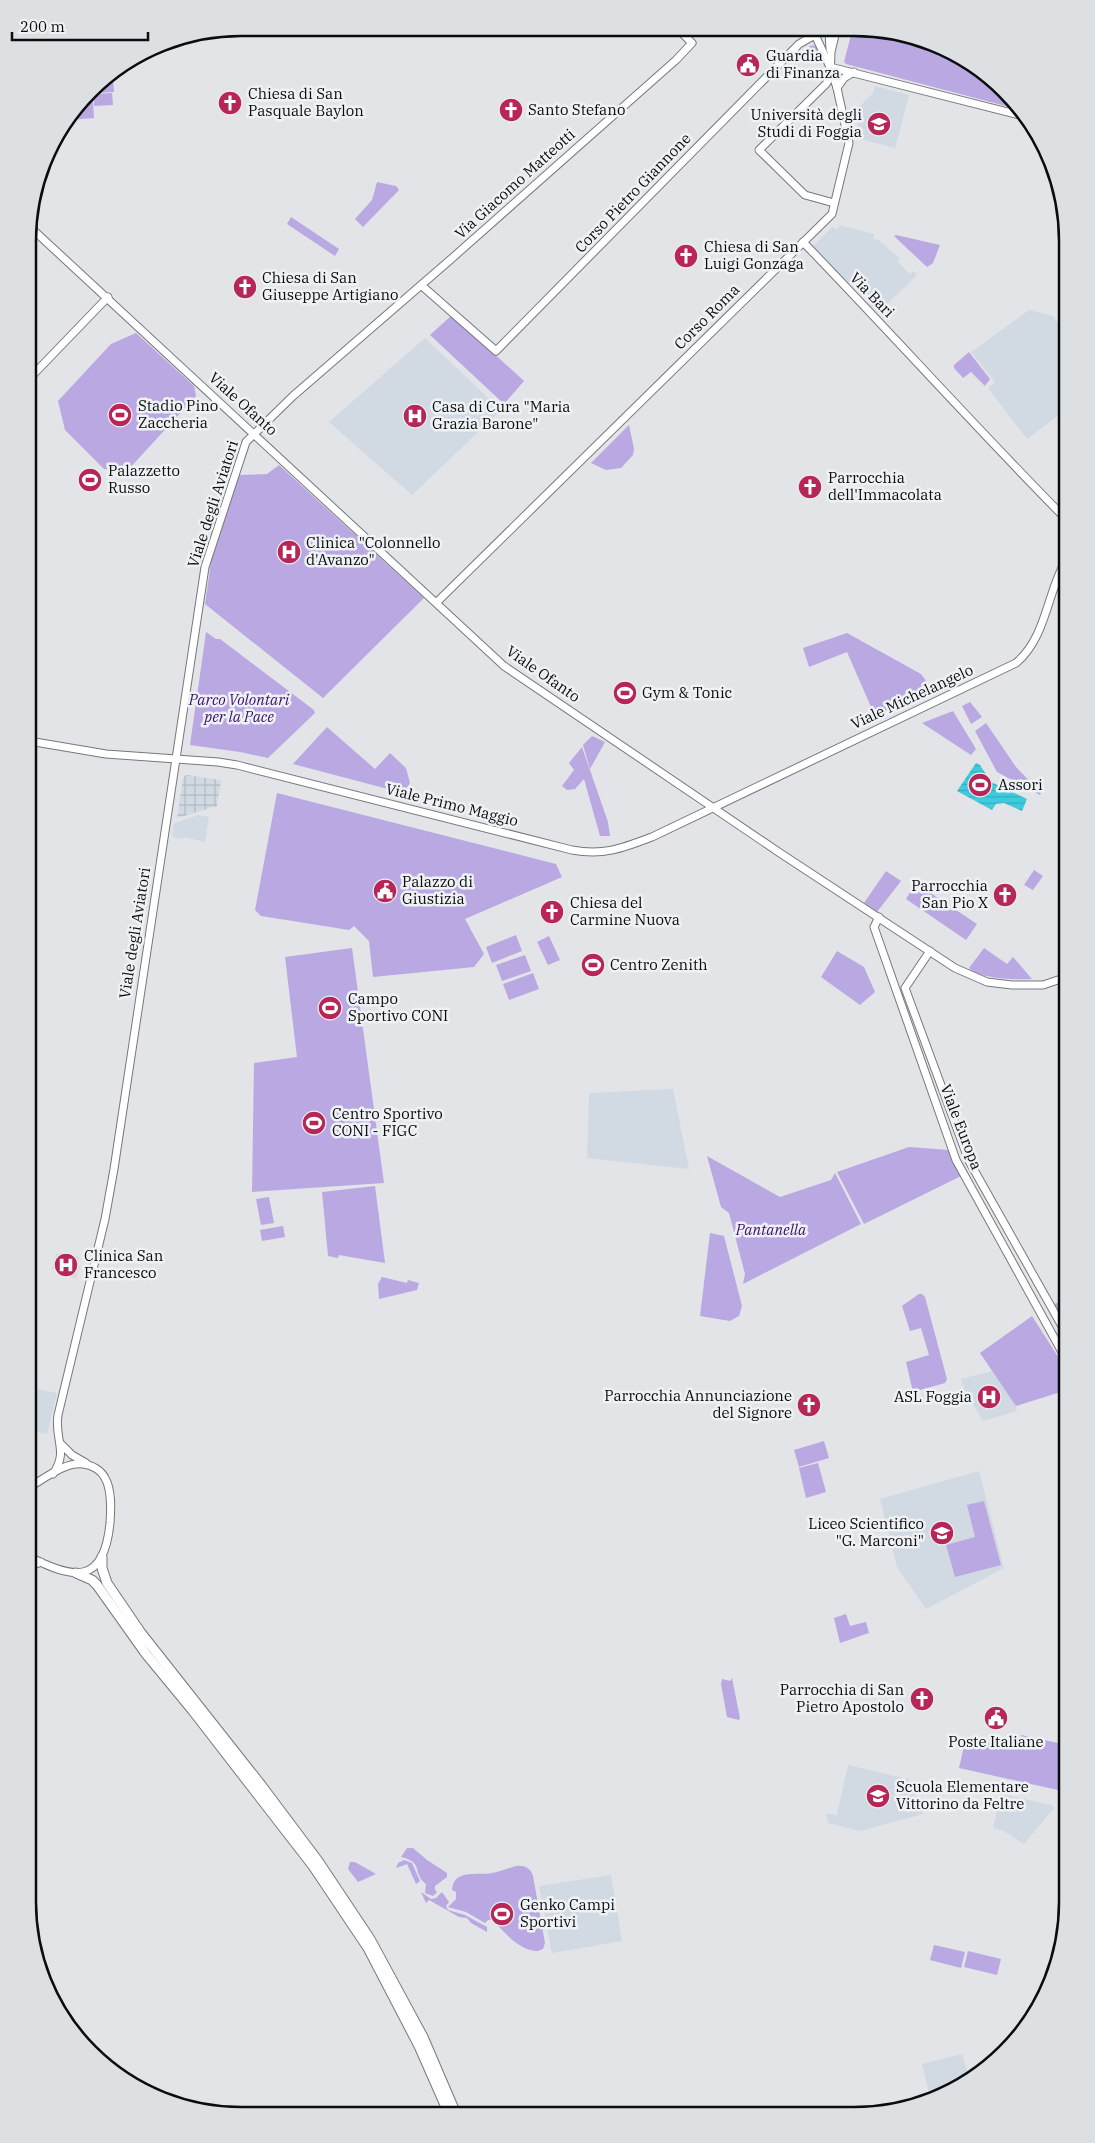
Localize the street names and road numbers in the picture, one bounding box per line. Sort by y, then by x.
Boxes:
street label: Via Giacomo Matteotti [451,124,579,243]
street label: Corso Pietro Giannone [571,129,695,256]
street label: Via Bari [846,268,899,321]
street label: Corso Roma [670,280,743,353]
street label: Viale Ofanto [205,368,282,439]
street label: Viale degli Aviatori [183,438,242,570]
street label: Viale Ofanto [503,641,584,706]
street label: Viale Michelangelo [848,660,976,733]
street label: Viale Primo Maggio [384,779,520,830]
street label: Viale degli Aviatori [115,866,154,1000]
street label: Viale Europa [936,1081,986,1172]

